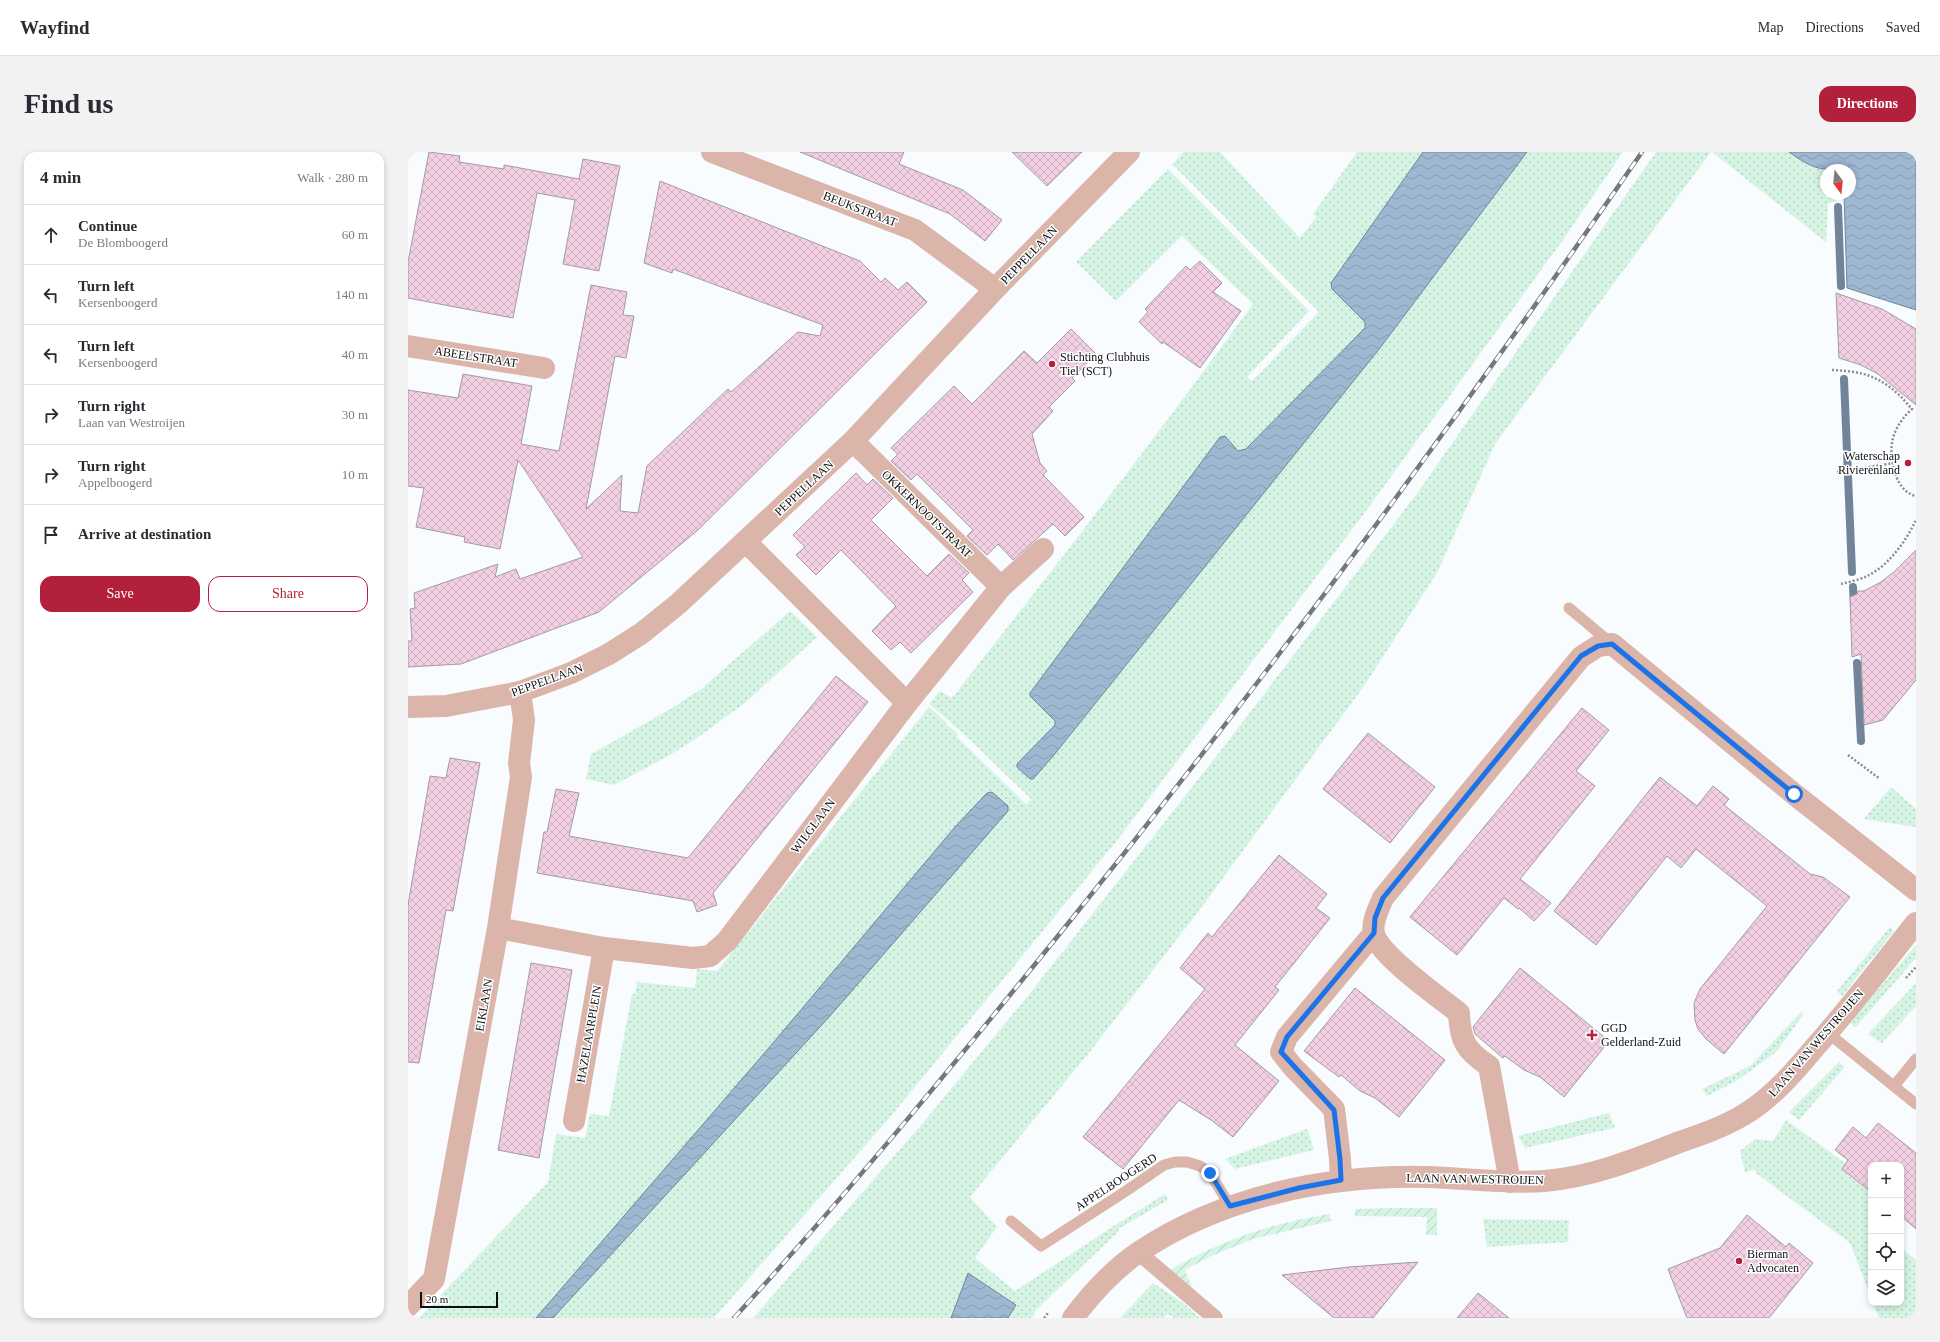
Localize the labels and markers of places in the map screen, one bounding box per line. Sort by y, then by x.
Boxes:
place label: Stichting Clubhuis Tiel (SCT) [1060,350,1150,378]
marker: Stichting Clubhuis Tiel (SCT) [1047,359,1057,369]
place label: Waterschap Rivierenland [1838,449,1900,477]
marker: Waterschap Rivierenland [1903,458,1913,468]
place label: GGD Gelderland-Zuid [1601,1021,1681,1049]
marker: GGD Gelderland-Zuid [1586,1029,1598,1041]
place label: Bierman Advocaten [1747,1247,1799,1275]
marker: Bierman Advocaten [1734,1256,1744,1266]

